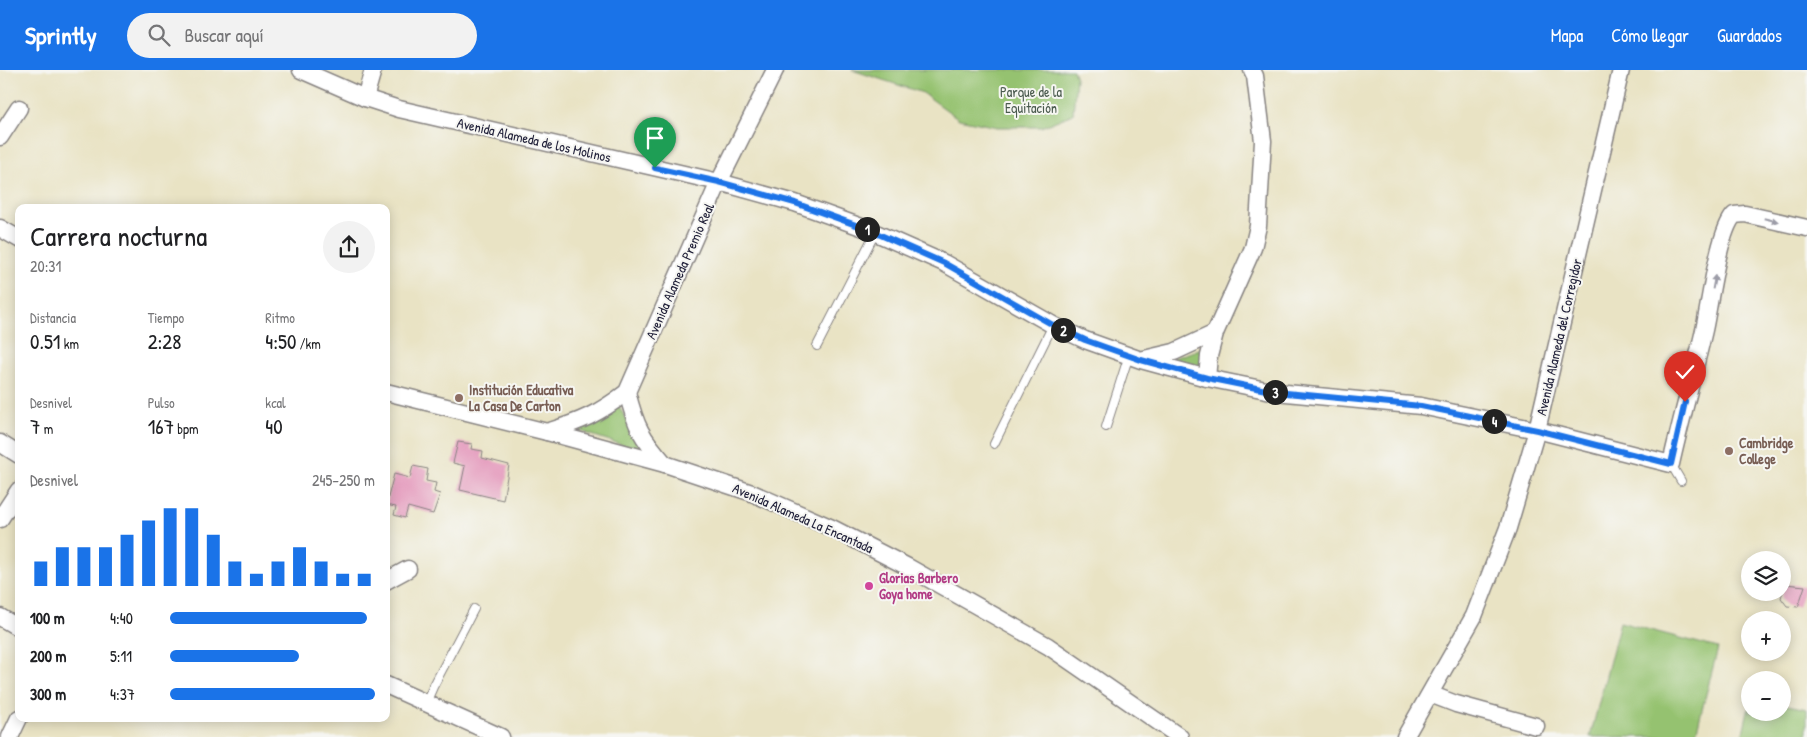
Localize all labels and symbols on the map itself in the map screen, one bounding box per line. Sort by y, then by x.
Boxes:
park label: Parque de la Equitación [1000,82,1062,118]
street label: Avenida Alameda de los Molinos [455,113,613,166]
pin [634,117,676,168]
street label: Avenida Alameda Premio Real [641,199,718,342]
pin: 1 [854,216,880,242]
one-way arrow [1763,216,1778,224]
street label: Avenida Alameda del Corregidor [1531,256,1587,417]
one-way arrow [1710,273,1718,289]
pin: 2 [1050,318,1076,342]
pin [1664,351,1706,402]
place label: Institución Educativa La Casa De Carton [469,380,574,415]
pin: 3 [1262,380,1288,404]
marker: Institución Educativa La Casa De Carton [453,392,465,404]
pin: 4 [1482,408,1506,434]
place label: Cambridge College [1739,433,1794,470]
marker: Cambridge College [1723,445,1735,457]
street label: Avenida Alameda La Encantada [730,478,877,557]
place label: Glorias Barbero Goya home [879,568,958,605]
marker: Glorias Barbero Goya home [863,580,875,592]

